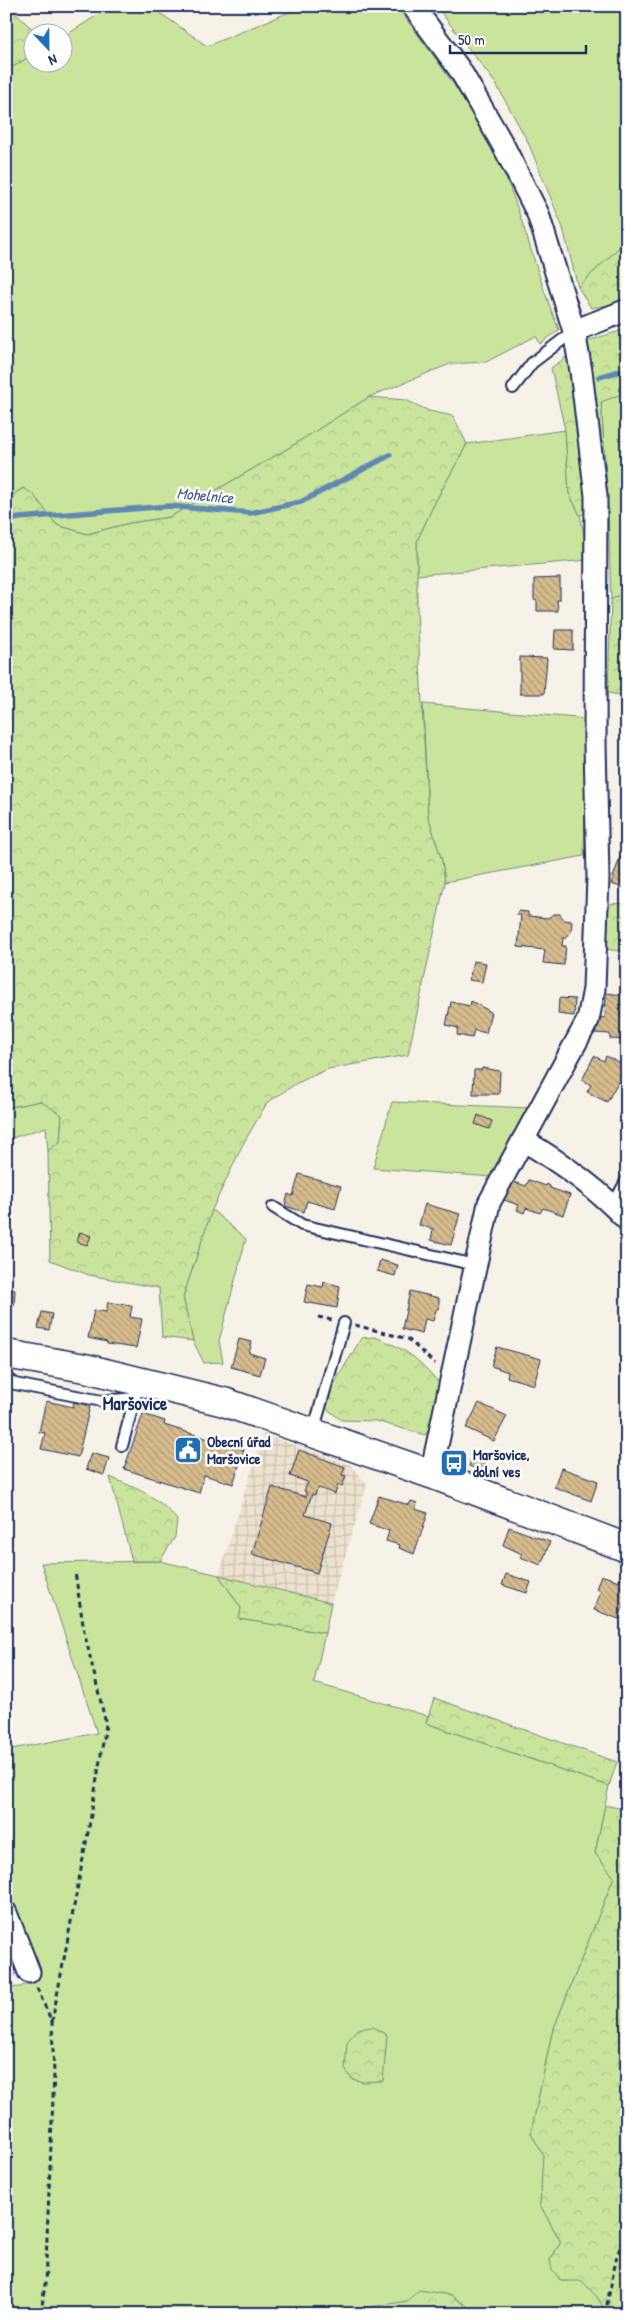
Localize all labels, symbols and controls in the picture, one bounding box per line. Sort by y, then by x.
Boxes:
north arrow [22,22,72,72]
scale bar [450,22,587,54]
text: 50 m [458,29,485,50]
text: N [46,50,60,71]
water label: Mohelnice [176,482,235,508]
district label: Maršovice [103,1391,168,1416]
place label: Obecní úřad Maršovice [207,1431,271,1469]
public building icon: Obecní úřad Maršovice [173,1435,203,1465]
place label: Maršovice, dolní ves [473,1444,530,1482]
bus stop icon: Maršovice, dolní ves [439,1448,469,1478]

